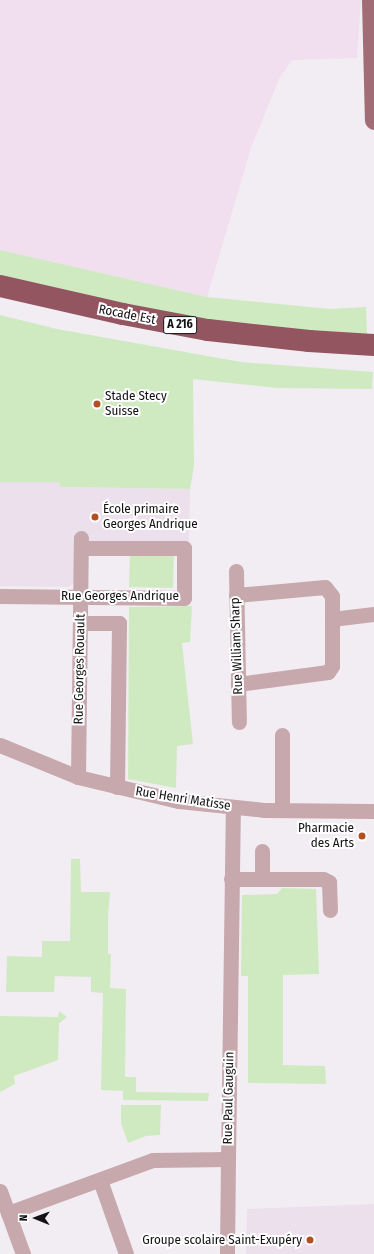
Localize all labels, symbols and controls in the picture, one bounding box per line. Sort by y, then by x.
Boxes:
street label: Rocade Est [97,302,157,328]
road number: A 216 [163,315,197,335]
place label: Stade Stecy Suisse [105,389,167,420]
marker: Stade Stecy Suisse [92,399,102,409]
place label: École primaire Georges Andrique [103,502,198,533]
marker: École primaire Georges Andrique [90,512,100,522]
street label: Rue Georges Andrique [61,588,179,604]
street label: Rue William Sharp [228,597,246,695]
street label: Rue Georges Rouault [71,614,89,724]
street label: Rue Henri Matisse [134,784,232,814]
place label: Pharmacie des Arts [298,821,354,852]
marker: Pharmacie des Arts [357,831,367,841]
street label: Rue Paul Gauguin [220,1052,238,1144]
north arrow [16,1198,56,1238]
text: N [17,1214,30,1221]
place label: Groupe scolaire Saint-Exupéry [142,1232,302,1248]
marker: Groupe scolaire Saint-Exupéry [305,1235,315,1245]

